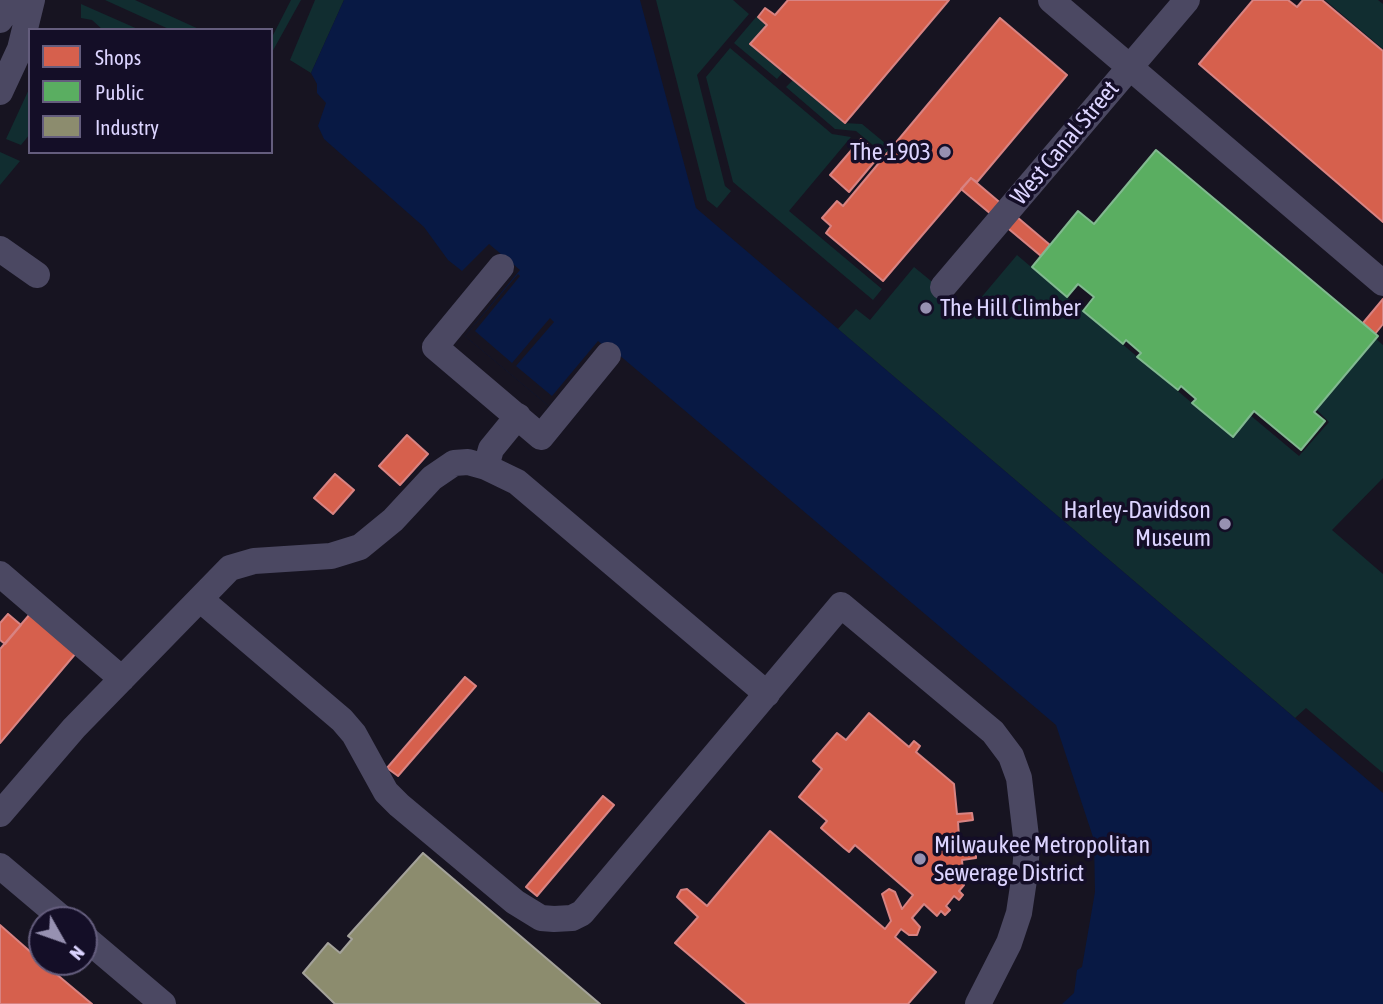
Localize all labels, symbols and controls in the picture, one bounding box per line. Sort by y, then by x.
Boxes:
legend [28,28,273,154]
text: Shops [95,45,141,69]
street label: West Canal Street [1005,75,1125,211]
text: Public [95,80,144,104]
text: Industry [95,115,159,139]
place label: The 1903 [850,138,931,166]
marker: The 1903 [937,144,953,160]
place label: The Hill Climber [940,294,1081,322]
marker: The Hill Climber [918,300,934,316]
place label: Harley-Davidson Museum [1063,496,1211,552]
marker: Harley-Davidson Museum [1217,516,1233,532]
place label: Milwaukee Metropolitan Sewerage District [934,831,1150,887]
marker: Milwaukee Metropolitan Sewerage District [912,851,928,867]
north arrow [28,906,98,976]
text: N [66,942,90,965]

